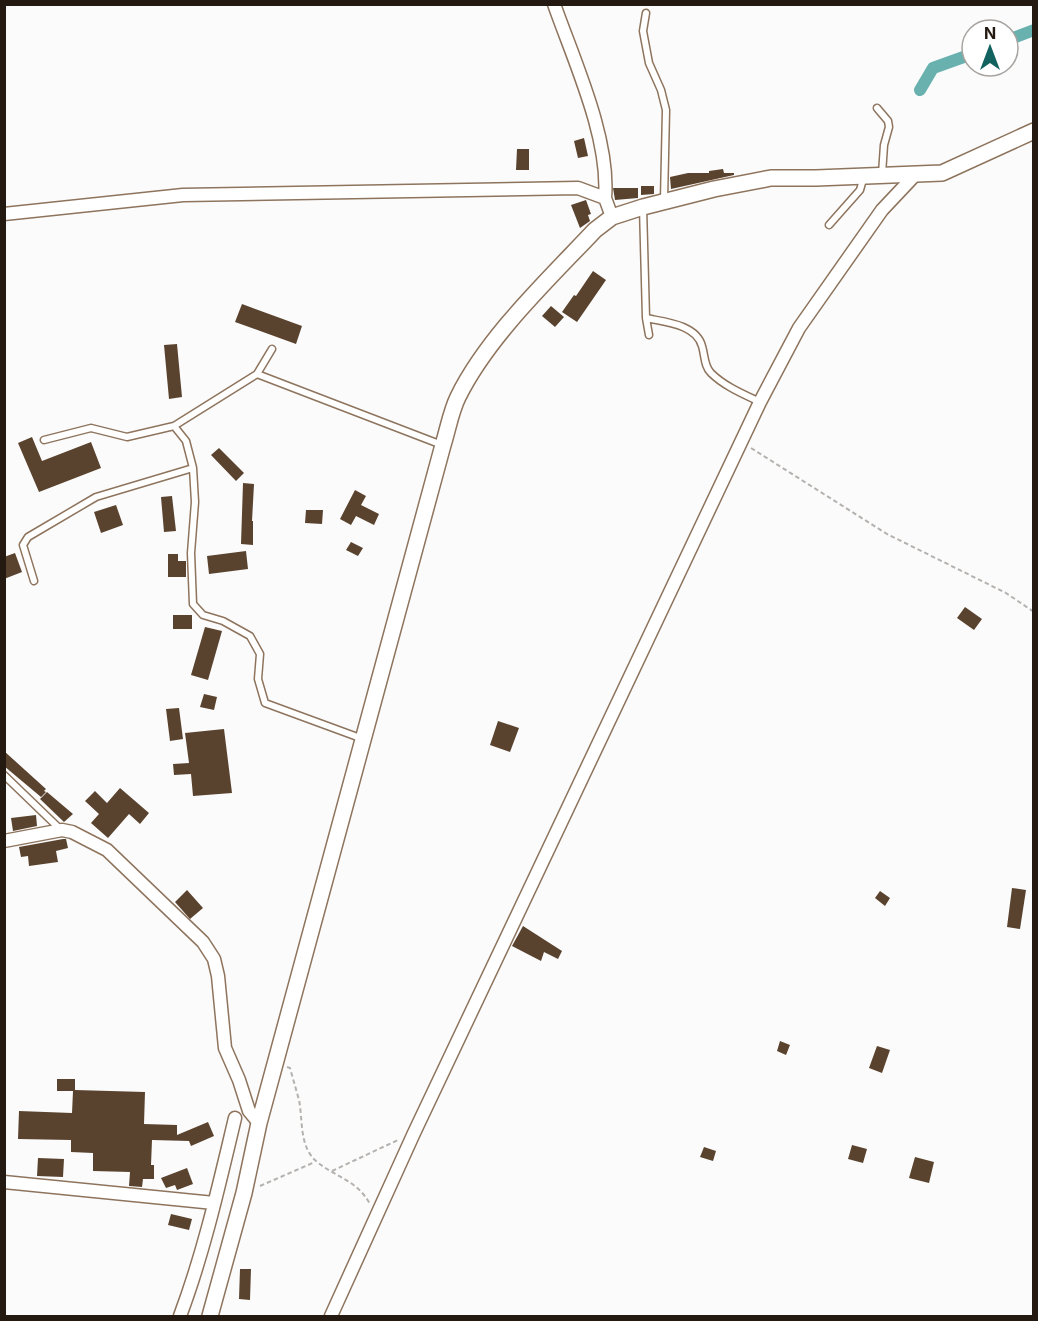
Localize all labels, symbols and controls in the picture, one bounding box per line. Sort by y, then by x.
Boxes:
north arrow [960,18,1020,78]
text: N [984,23,996,43]

